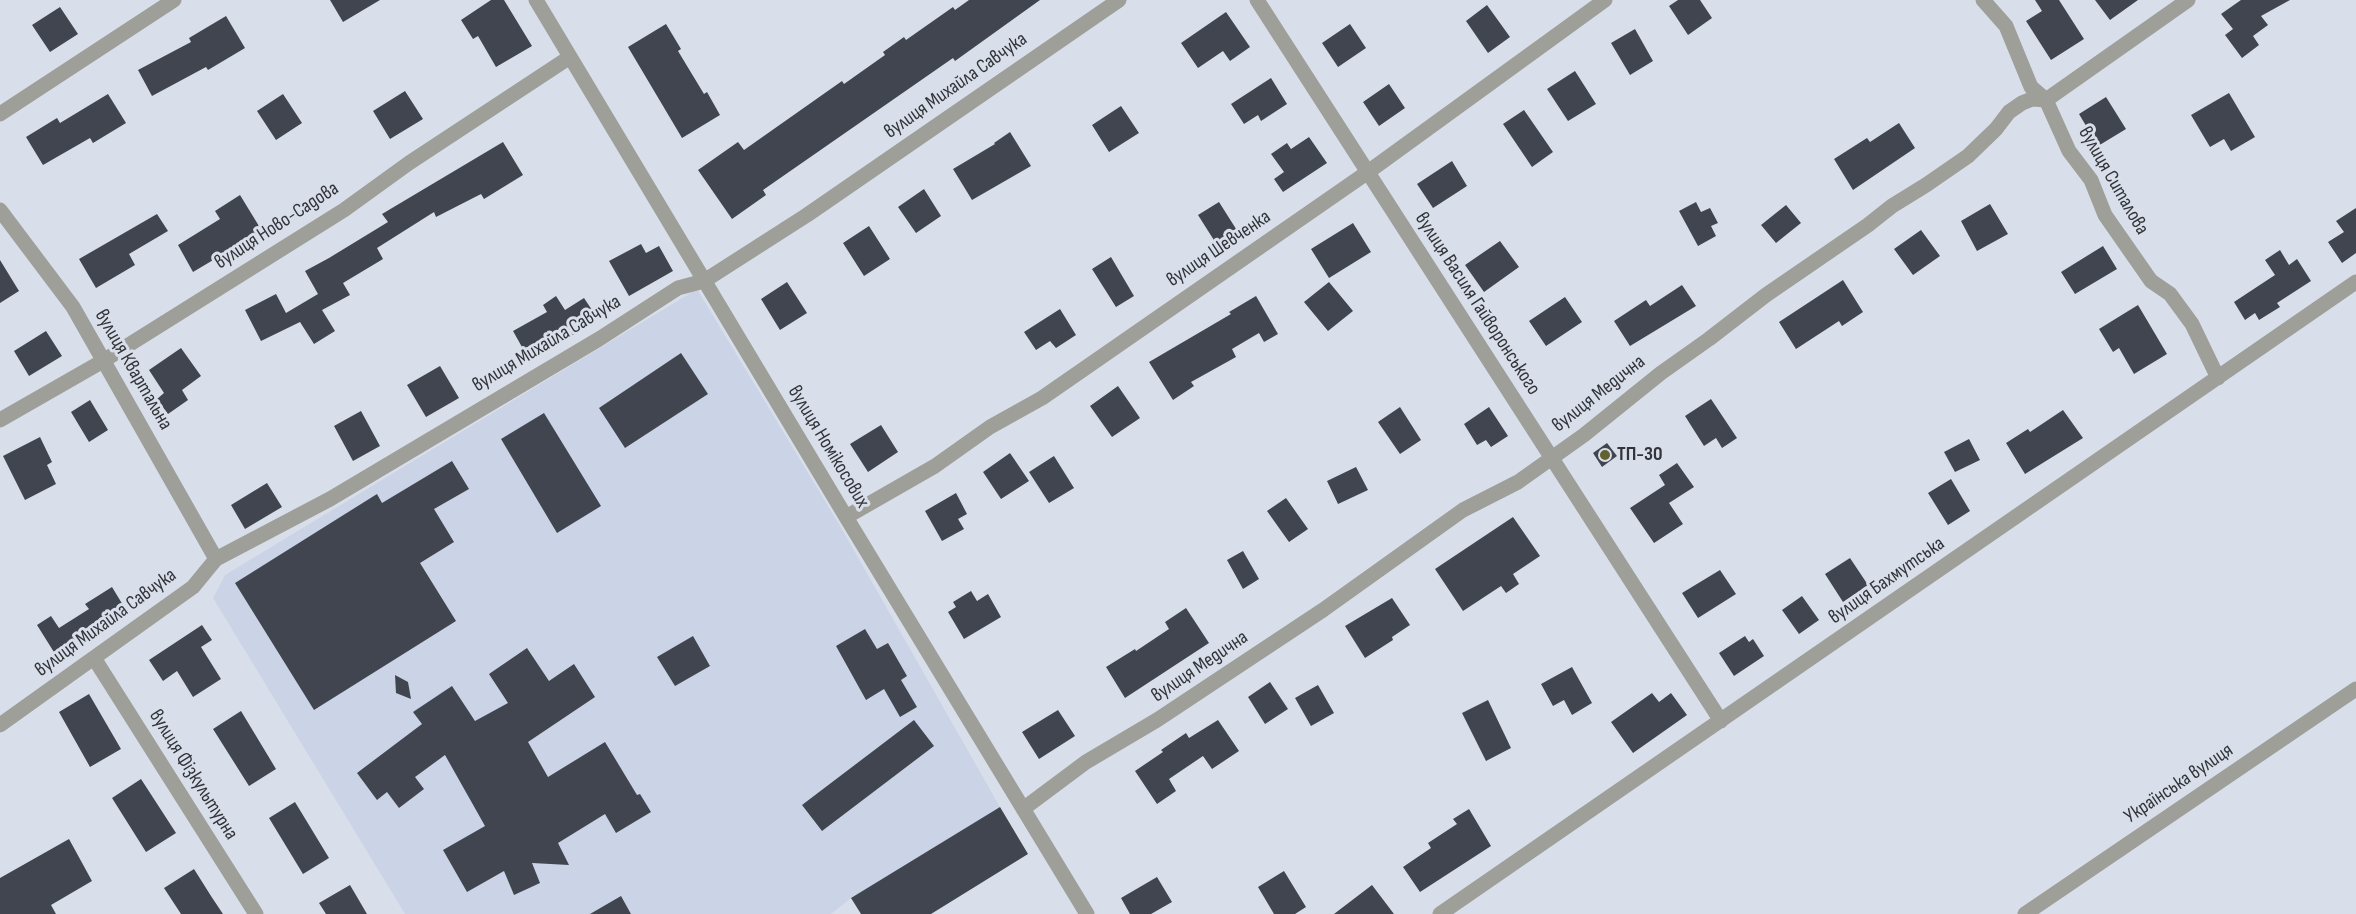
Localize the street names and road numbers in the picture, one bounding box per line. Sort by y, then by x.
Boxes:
street label: вулиця Михайла Савчука [880,28,1032,144]
street label: вулиця Ситалова [2072,123,2154,239]
street label: вулиця Ново-Садова [211,177,343,275]
street label: вулиця Шевченка [1162,205,1276,293]
street label: вулиця Василя Гайворонського [1409,208,1545,400]
street label: вулиця Михайла Савчука [468,290,626,398]
street label: вулиця Квартальна [89,305,177,435]
street label: вулиця Медична [1548,350,1650,438]
street label: вулиця Номікосових [782,381,874,513]
street label: вулиця Бахмутська [1824,532,1950,630]
street label: вулиця Михайла Савчука [31,564,181,682]
street label: вулиця Медична [1147,626,1253,708]
street label: вулиця Фізкультурна [143,705,243,845]
street label: Українська вулиця [2120,739,2238,829]

